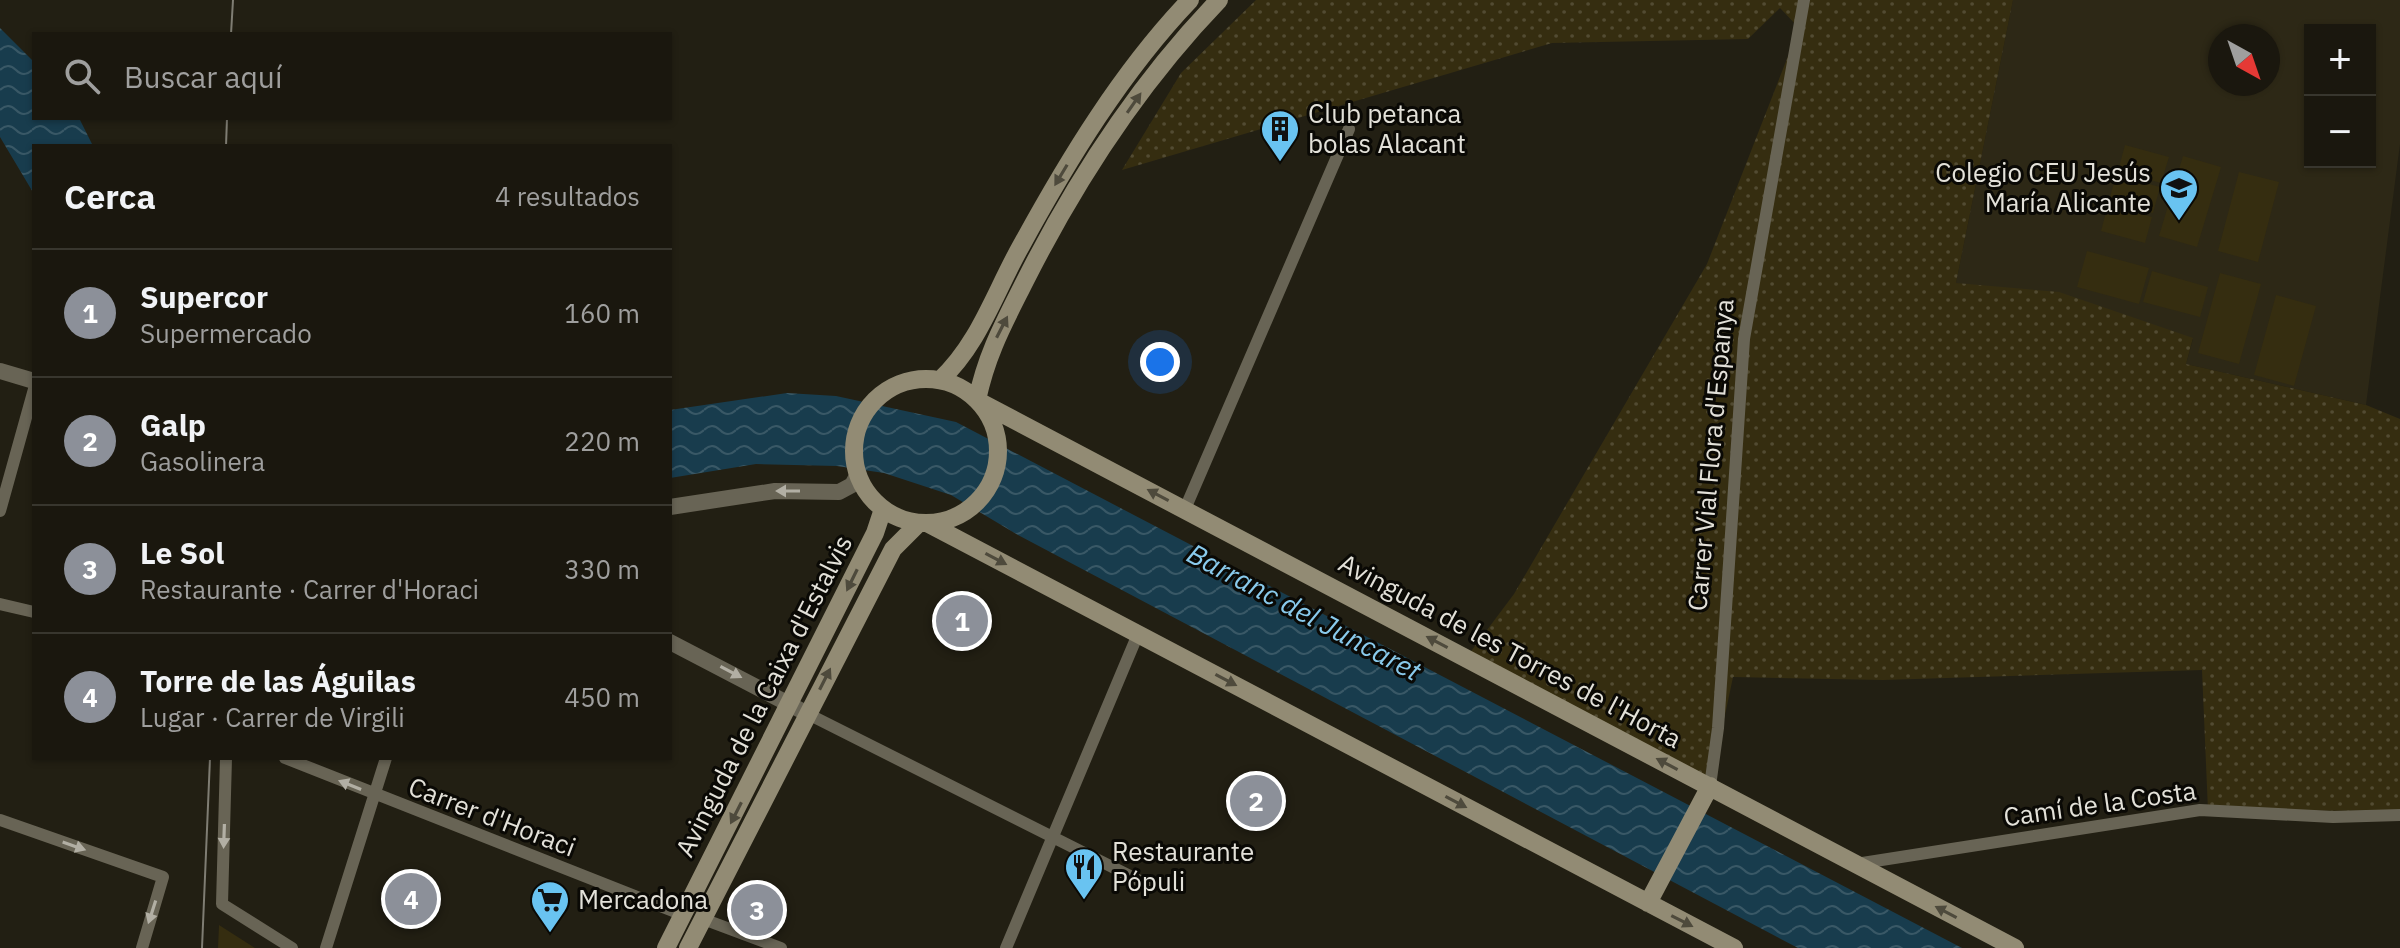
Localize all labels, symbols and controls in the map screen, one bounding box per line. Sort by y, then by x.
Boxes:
north arrow [2208,24,2280,96]
map controls [2304,24,2376,168]
button: + [2304,24,2376,96]
search box [32,32,672,120]
icon: search [60,54,104,98]
text: Buscar aquí [124,57,282,96]
one-way arrow [1126,92,1141,113]
place label: Club petanca bolas Alacant [1308,96,1466,160]
button: − [2304,96,2376,168]
building icon: Club petanca bolas Alacant [1259,108,1301,163]
place label: Colegio CEU Jesús María Alicante [1935,155,2151,219]
one-way arrow [1054,164,1068,186]
school or university icon: Colegio CEU Jesús María Alicante [2158,167,2200,222]
text: Cerca [64,174,156,218]
text: 4 resultados [495,179,640,213]
text: Supercor [140,277,268,316]
text: 1 [82,296,98,330]
text: 160 m [564,296,640,330]
street label: Carrer Vial Flora d'Espanya [1679,297,1741,612]
one-way arrow [995,315,1009,338]
text: Supermercado [140,316,312,350]
your location [1140,342,1180,382]
text: Galp [140,405,206,444]
text: 2 [82,424,98,458]
text: 220 m [564,424,640,458]
text: Gasolinera [140,444,265,478]
one-way arrow [775,485,800,497]
one-way arrow [1146,488,1169,501]
street label: Avinguda de la Caixa d'Estalvis [667,529,859,862]
text: Le Sol [140,533,224,572]
water label: Barranc del Juncaret [1181,534,1428,689]
street label: Avinguda de les Torres de l'Horta [1333,545,1688,755]
one-way arrow [985,551,1007,565]
text: 3 [82,552,98,586]
text: 330 m [564,552,640,586]
one-way arrow [845,569,859,592]
text: Restaurante · Carrer d'Horaci [140,572,479,606]
pin: 1 [936,591,988,651]
one-way arrow [1426,636,1449,649]
text: Torre de las Águilas [140,661,416,700]
one-way arrow [720,665,743,678]
one-way arrow [818,667,831,690]
one-way arrow [1215,672,1237,686]
text: 4 [82,680,98,714]
text: 450 m [564,680,640,714]
text: Lugar · Carrer de Virgili [140,700,405,734]
one-way arrow [1656,757,1678,771]
street label: Carrer d'Horaci [404,769,581,864]
pin: 2 [1230,771,1282,831]
street label: Camí de la Costa [2001,773,2198,833]
one-way arrow [338,778,362,791]
one-way arrow [1444,795,1467,808]
one-way arrow [729,801,742,824]
one-way arrow [217,824,230,849]
place label: Restaurante Pópuli [1112,834,1254,898]
one-way arrow [62,840,86,852]
restaurant icon: Restaurante Pópuli [1063,846,1105,901]
pin: 4 [385,869,437,929]
supermarket icon: Mercadona [529,879,571,934]
pin: 3 [731,880,783,940]
place label: Mercadona [578,882,708,916]
one-way arrow [145,901,157,925]
one-way arrow [1935,905,1958,918]
one-way arrow [1671,913,1693,927]

